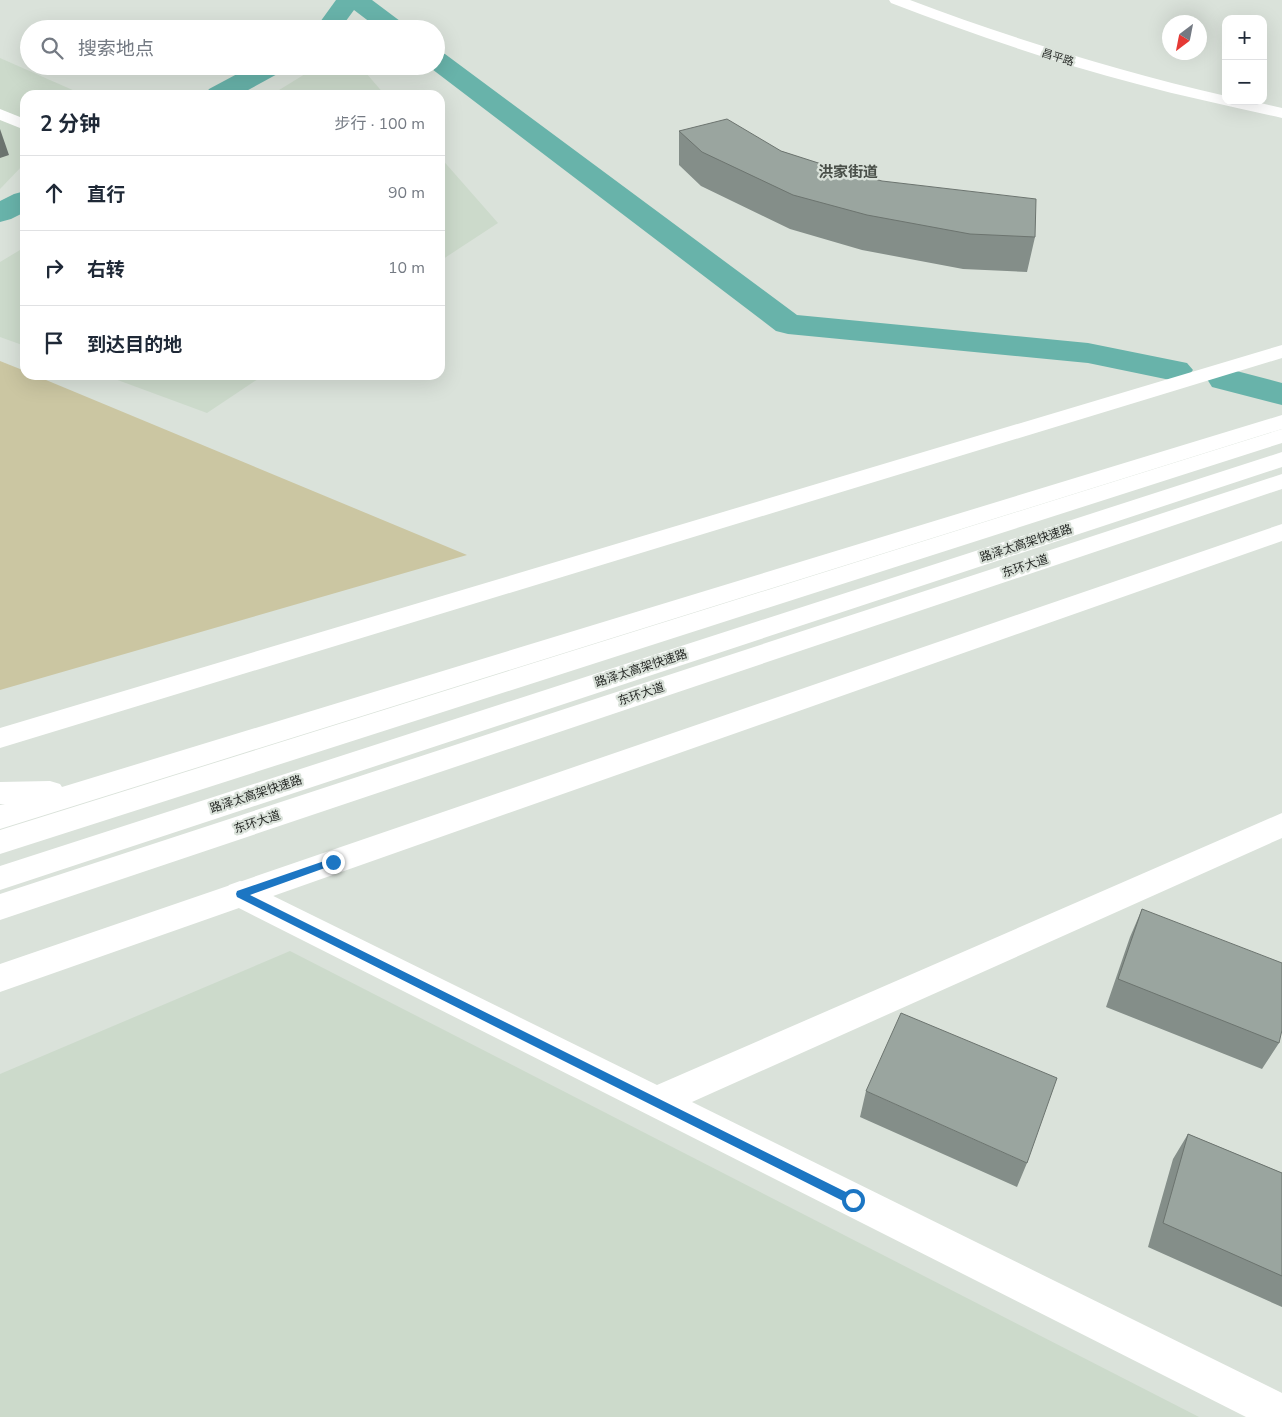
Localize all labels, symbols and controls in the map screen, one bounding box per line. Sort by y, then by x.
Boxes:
north arrow [1162,15,1207,60]
map controls [1222,15,1267,105]
button: + [1222,15,1267,60]
search box [20,20,445,75]
icon: search [38,34,66,62]
text: 搜索地点 [78,36,154,62]
street label: 昌平路 [1040,45,1076,69]
button: − [1222,60,1267,105]
text: 2 分钟 [40,110,100,138]
text: 步行 · 100 m [335,113,425,135]
district label: 洪家街道 [818,162,878,182]
icon: ahead [40,179,68,207]
text: 直行 [87,182,125,208]
text: 90 m [388,182,425,204]
icon: right [40,254,68,282]
text: 右转 [87,257,125,283]
text: 10 m [388,257,425,279]
icon: arrive [40,329,68,357]
text: 到达目的地 [87,332,182,358]
street label: 路泽太高架快速路 [978,521,1074,565]
street label: 东环大道 [1000,551,1050,581]
street label: 路泽太高架快速路 [593,646,689,690]
street label: 东环大道 [616,679,666,709]
street label: 路泽太高架快速路 [208,772,304,816]
street label: 东环大道 [232,807,282,837]
route end [322,851,345,874]
route start [842,1189,865,1212]

